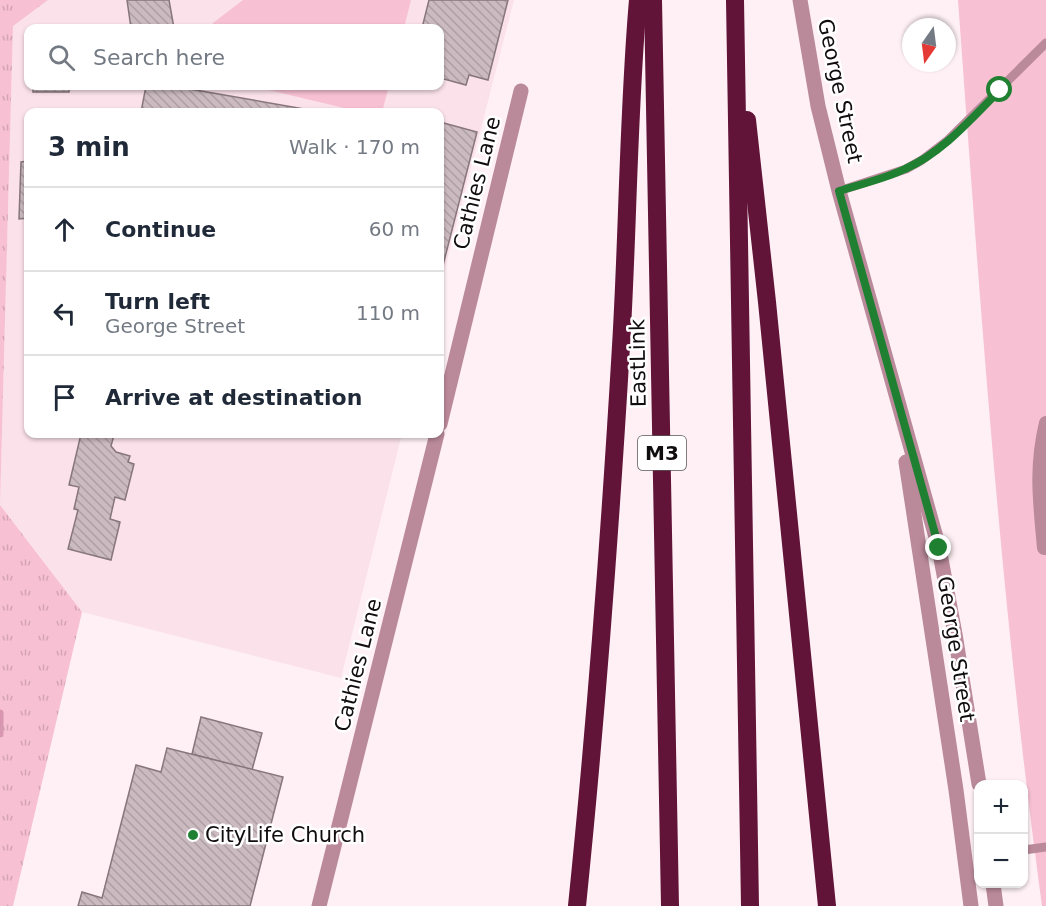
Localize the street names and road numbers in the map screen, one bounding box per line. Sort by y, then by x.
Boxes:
street label: George Street [813,17,867,165]
street label: Cathies Lane [449,114,505,252]
street label: EastLink [625,318,651,407]
road number: M3 [638,436,686,470]
street label: George Street [933,575,979,723]
street label: Cathies Lane [330,596,386,734]

